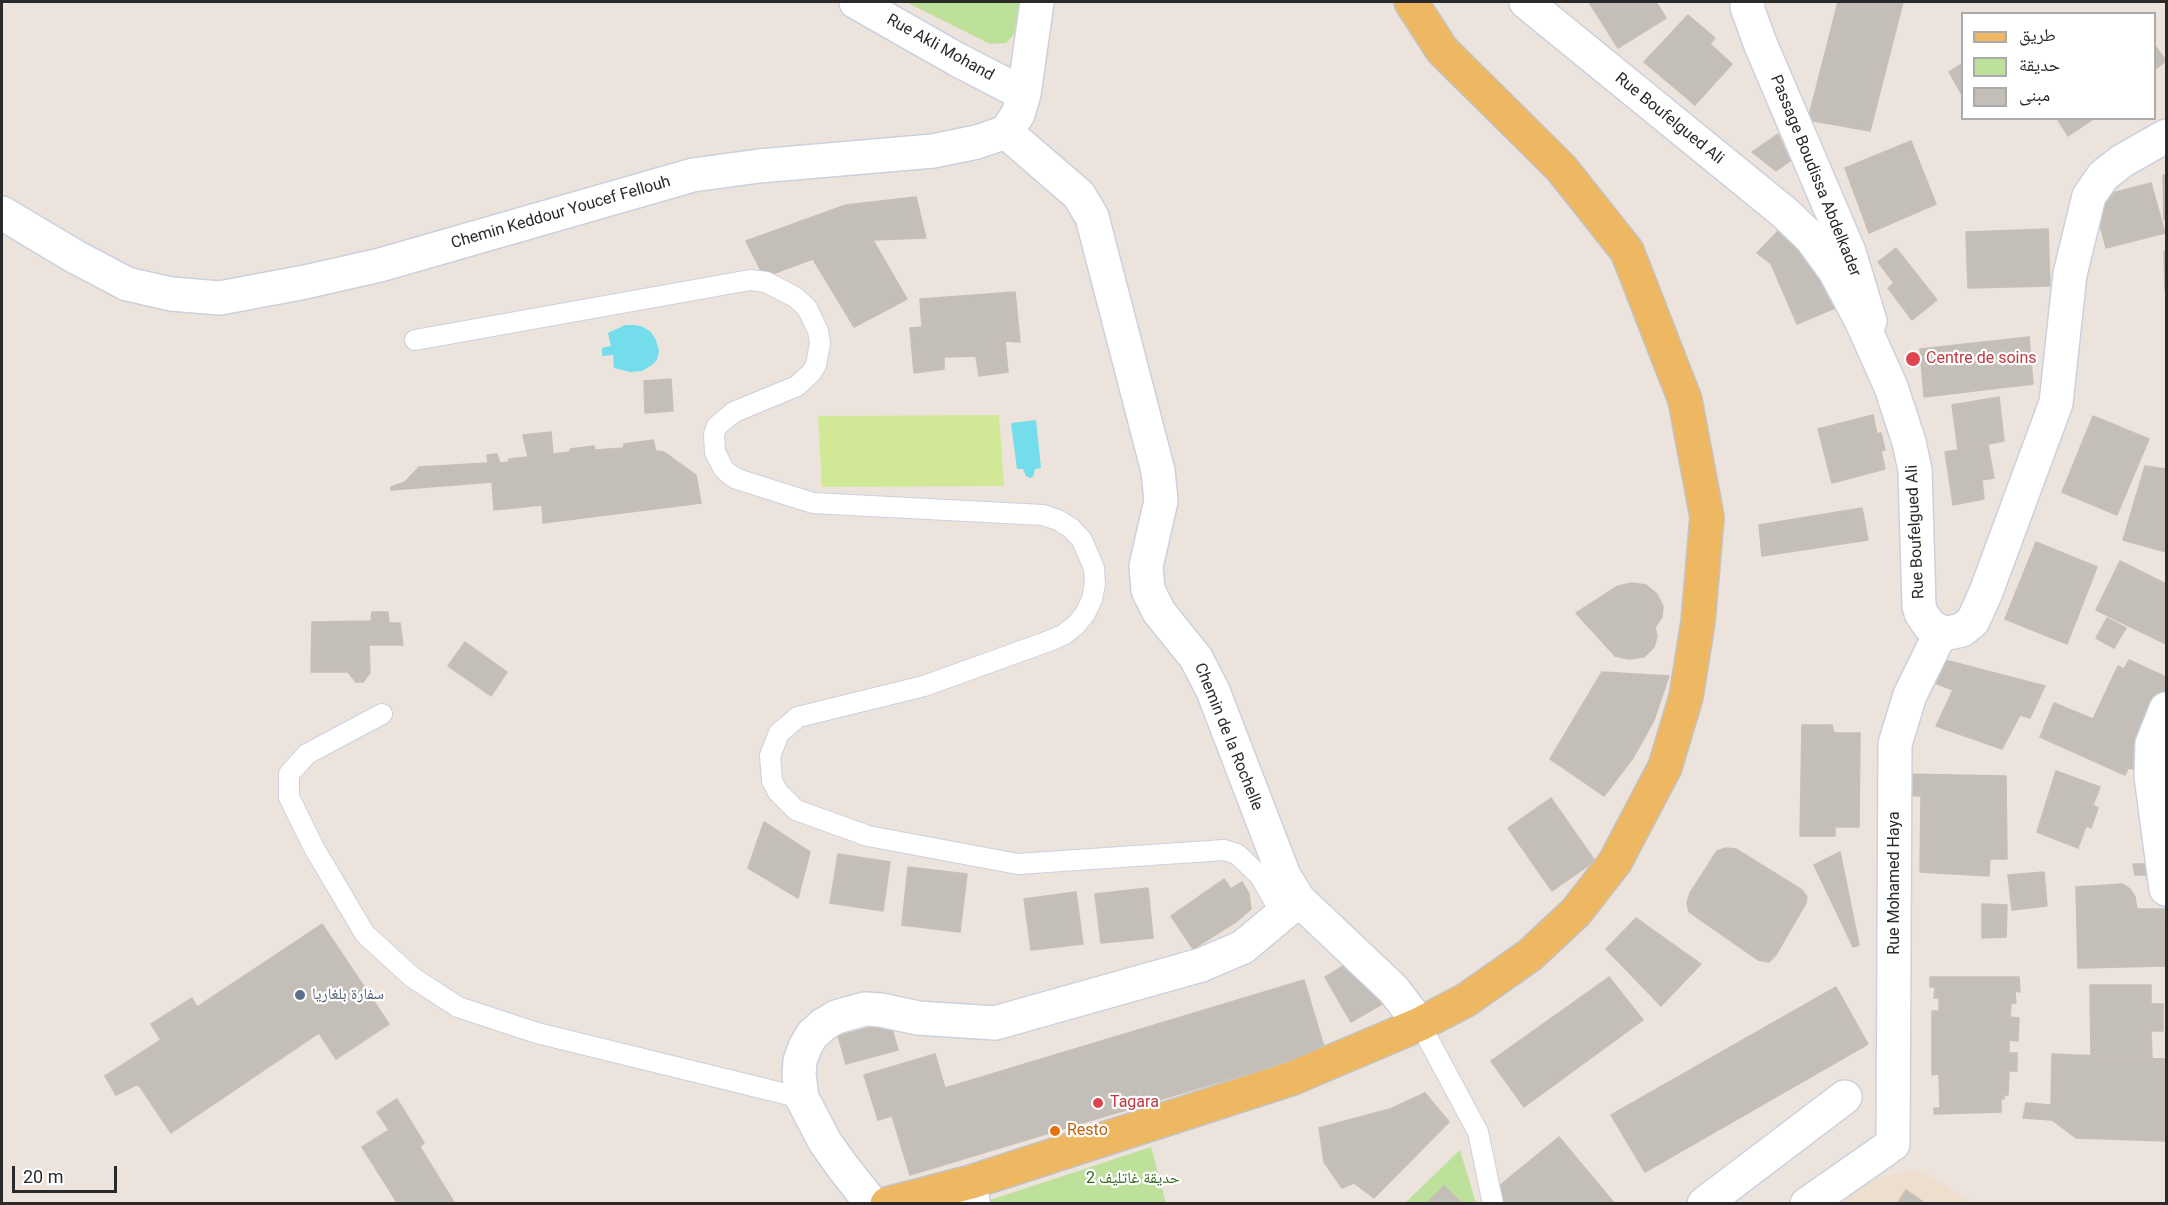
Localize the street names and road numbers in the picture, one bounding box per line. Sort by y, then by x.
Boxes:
street label: Rue Akli Mohand [883,11,997,85]
street label: Rue Boufelgued Ali [1611,69,1727,169]
street label: Passage Boudissa Abdelkader [1766,72,1864,280]
street label: Chemin Keddour Youcef Fellouh [449,172,673,254]
street label: Rue Boufelgued Ali [1903,464,1929,600]
street label: Chemin de la Rochelle [1190,660,1266,814]
street label: Rue Mohamed Haya [1885,811,1905,955]

